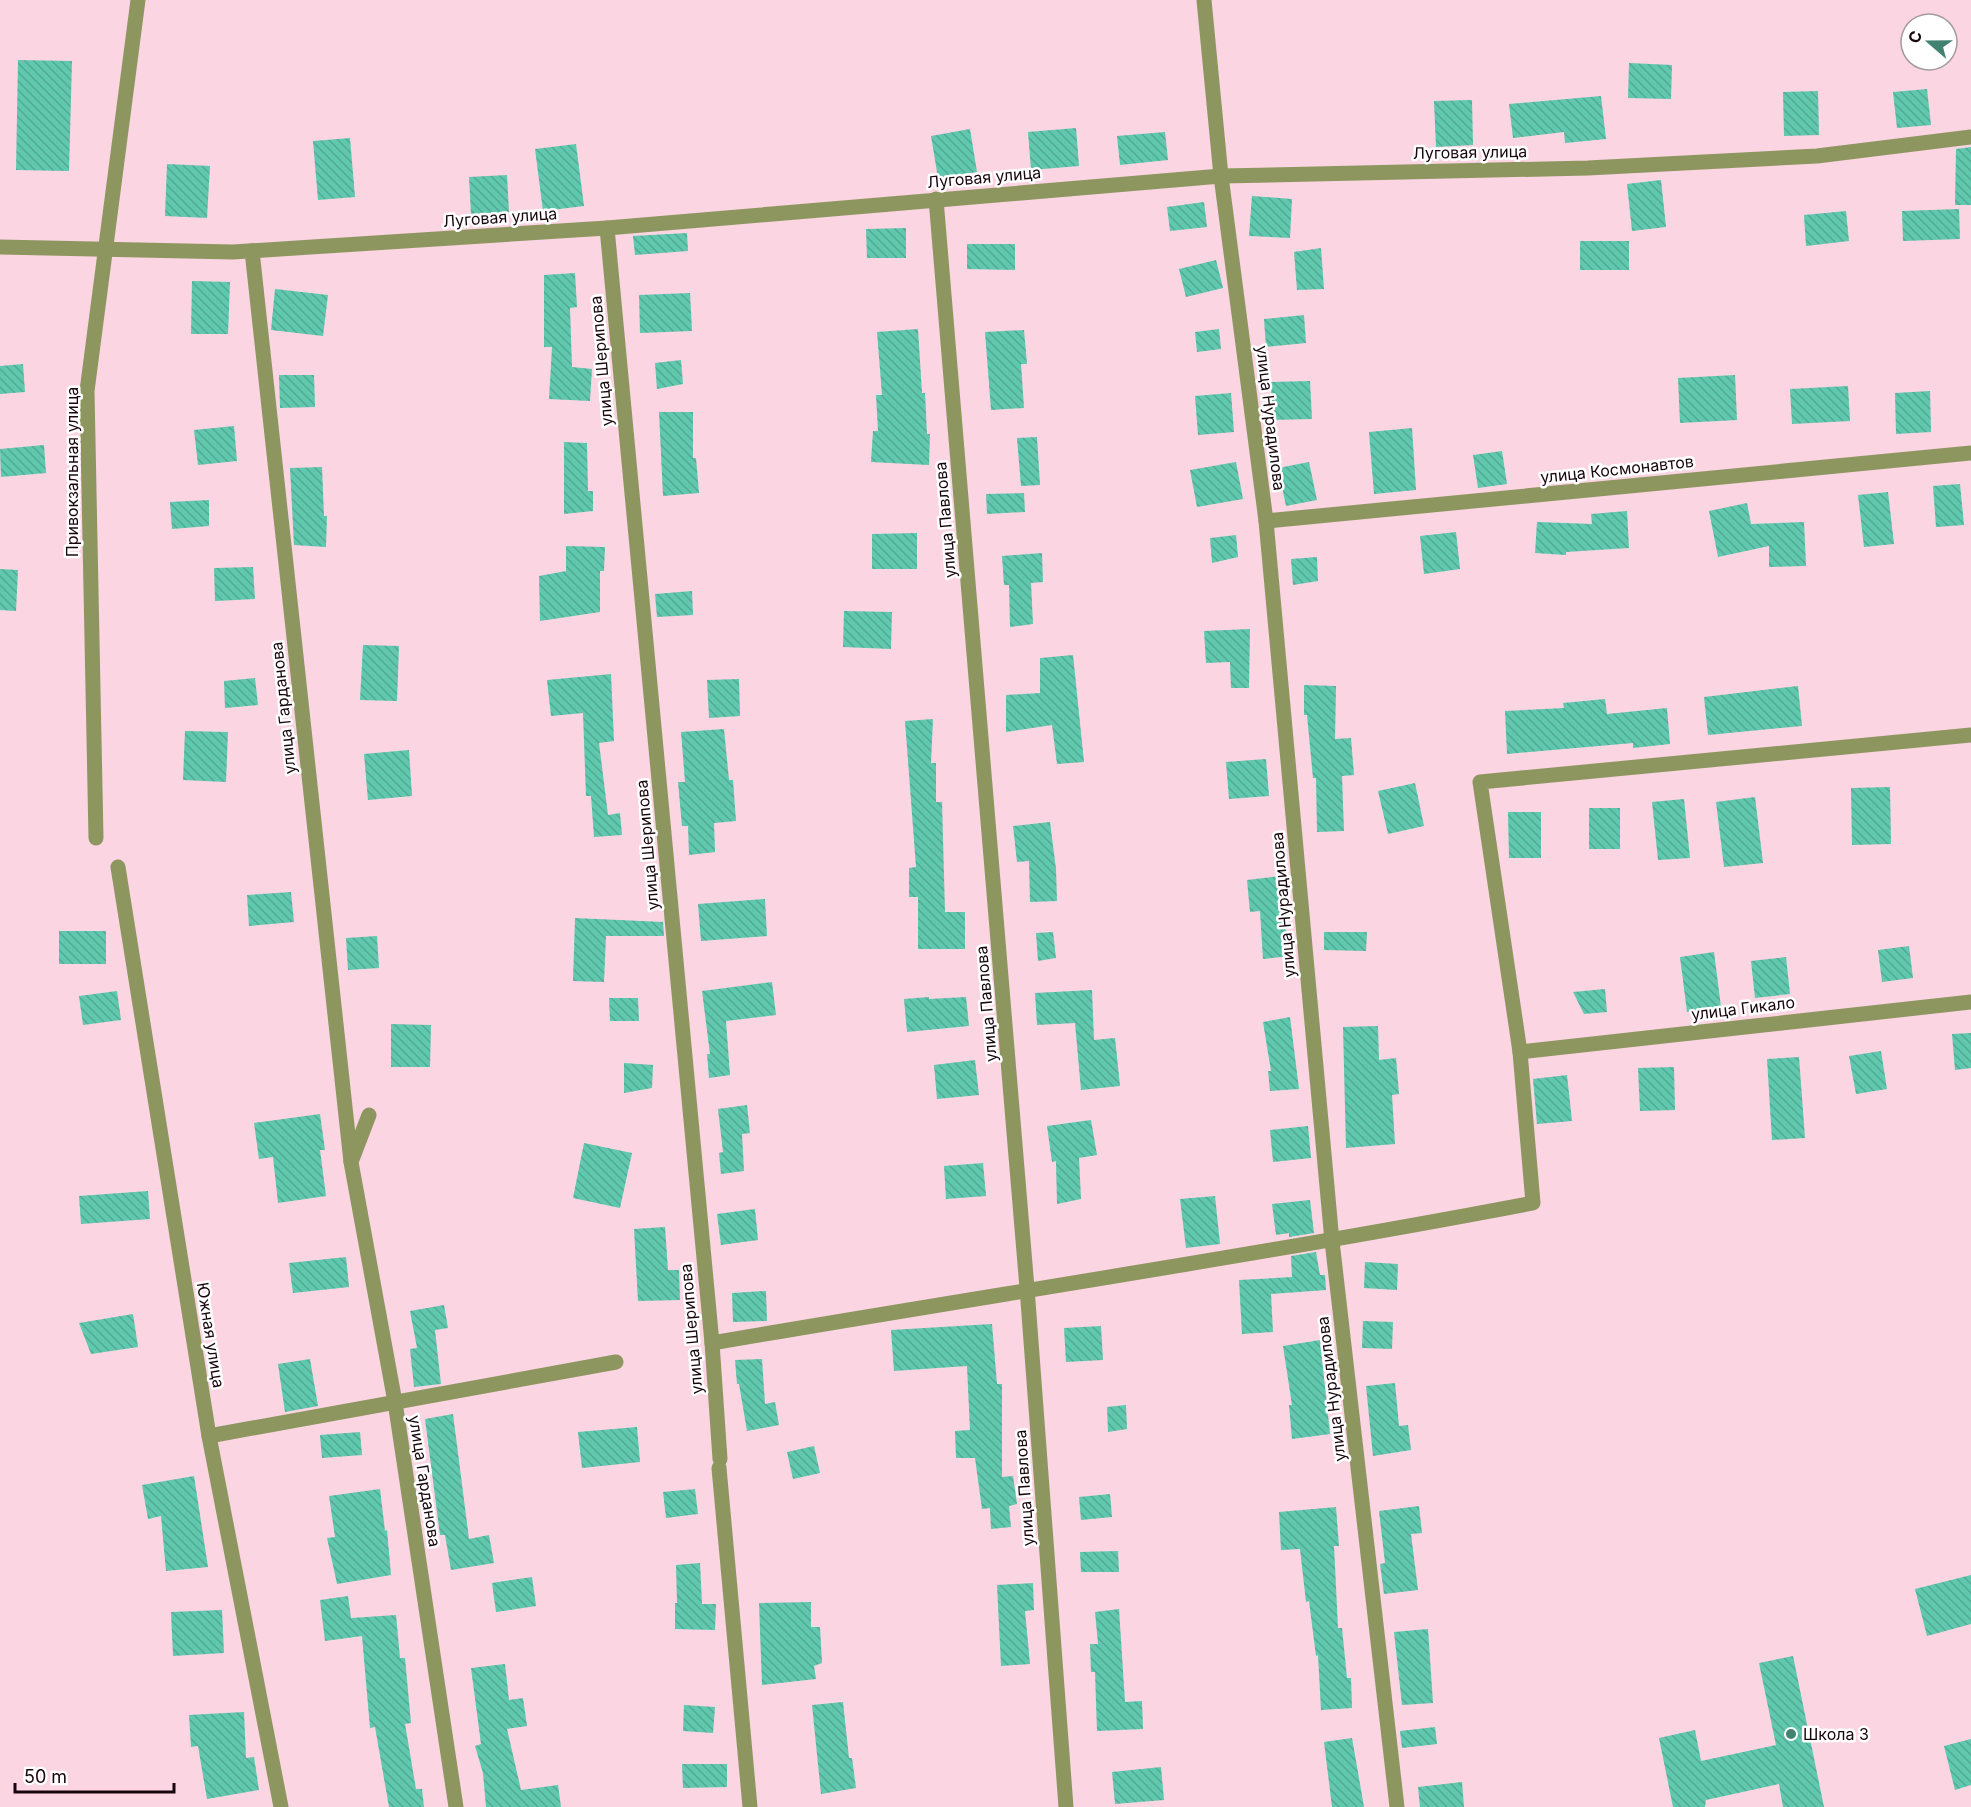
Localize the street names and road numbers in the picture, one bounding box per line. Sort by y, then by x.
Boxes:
street label: Луговая улица [1413,141,1527,163]
street label: Луговая улица [926,162,1042,192]
street label: Луговая улица [442,203,558,231]
street label: улица Шерипова [585,295,617,427]
street label: улица Нурадилова [1252,344,1290,492]
street label: Привокзальная улица [62,387,82,557]
street label: улица Космонавтов [1539,451,1695,487]
street label: улица Павлова [930,461,960,579]
street label: улица Гарданова [266,641,300,775]
street label: улица Шерипова [631,779,663,911]
street label: улица Нурадилова [1267,831,1299,979]
street label: улица Павлова [971,945,1001,1063]
street label: улица Гикало [1690,992,1796,1024]
street label: улица Шерипова [675,1263,707,1395]
street label: Южная улица [193,1281,229,1389]
street label: улица Нурадилова [1312,1315,1350,1463]
street label: улица Гарданова [405,1414,445,1548]
street label: улица Павлова [1010,1429,1038,1547]

